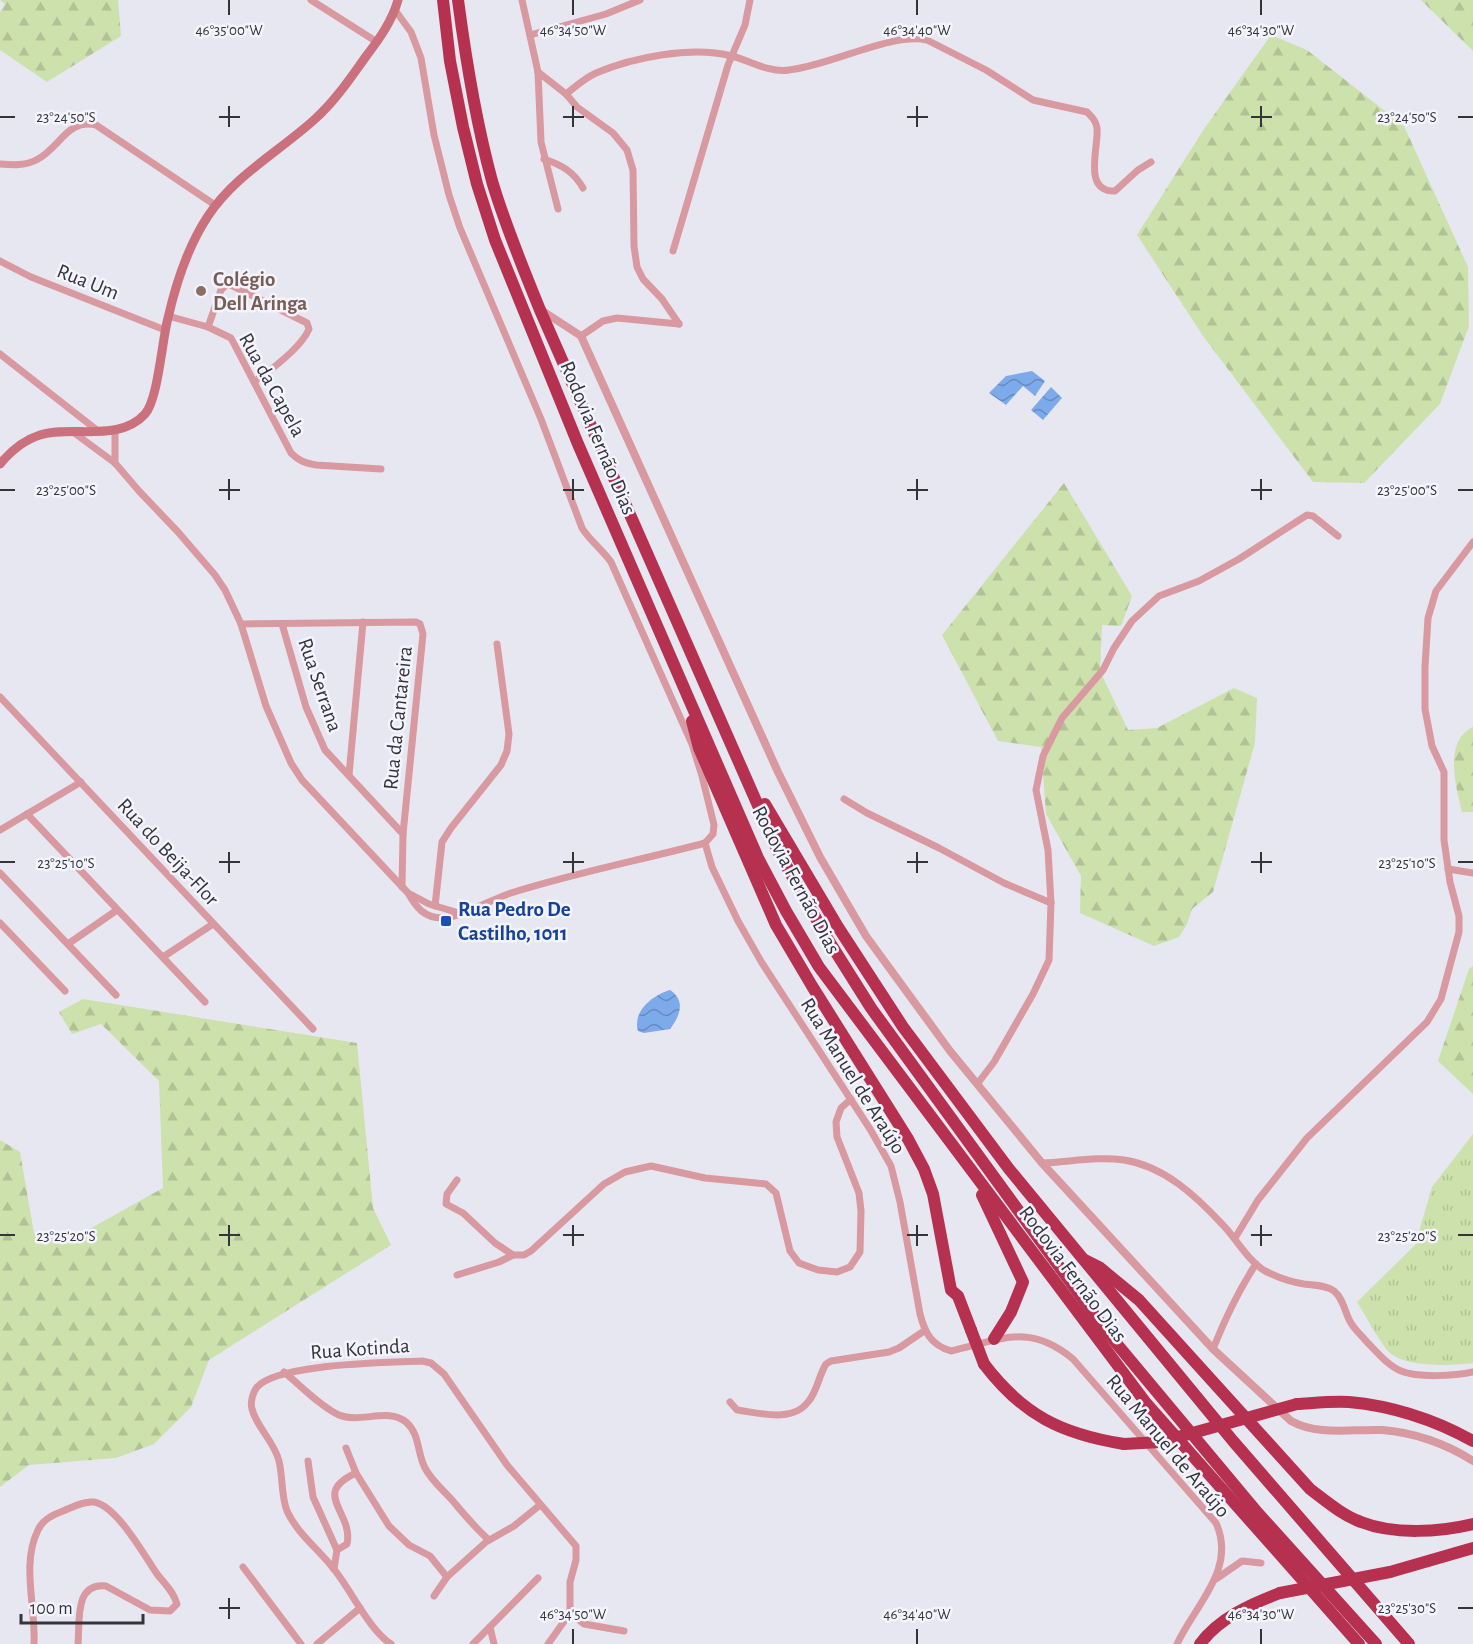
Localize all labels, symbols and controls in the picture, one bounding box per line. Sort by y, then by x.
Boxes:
text: 46°35'00"W [195,23,263,38]
text: 46°34'50"W [540,23,607,38]
text: 46°34'40"W [883,23,951,38]
text: 46°34'30"W [1228,23,1295,38]
text: 23°24'50"S [36,110,96,125]
text: 23°24'50"S [1377,110,1437,125]
street label: Rua Um [54,260,122,304]
place label: Colégio Dell Aringa [213,269,307,314]
marker: Colégio Dell Aringa [194,284,208,298]
street label: Rua da Capela [235,330,309,441]
street label: Rodovia Fernão Dias [556,358,640,518]
text: 23°25'00"S [36,483,96,498]
text: 23°25'00"S [1377,483,1437,498]
street label: Rua Serrana [294,635,346,735]
street label: Rua da Cantareira [380,645,416,791]
street label: Rua do Beija-Flor [113,794,223,910]
street label: Rodovia Fernão Dias [748,802,844,958]
text: 23°25'10"S [37,856,95,871]
text: 23°25'10"S [1378,856,1436,871]
place label: Rua Pedro De Castilho, 1011 [458,899,571,944]
marker: Rua Pedro De Castilho, 1011 [439,914,453,928]
street label: Rua Manuel de Araújo [796,994,910,1158]
street label: Rodovia Fernão Dias [1015,1202,1131,1346]
text: 23°25'20"S [36,1229,96,1244]
text: 23°25'20"S [1377,1229,1437,1244]
street label: Rua Kotinda [310,1335,411,1363]
street label: Rua Manuel de Araújo [1102,1370,1234,1522]
scale bar [21,1587,142,1625]
text: 100 m [30,1600,73,1618]
text: 23°25'30"S [1378,1601,1436,1616]
text: 46°34'50"W [540,1607,607,1622]
text: 46°34'40"W [883,1607,951,1622]
text: 46°34'30"W [1228,1607,1295,1622]

